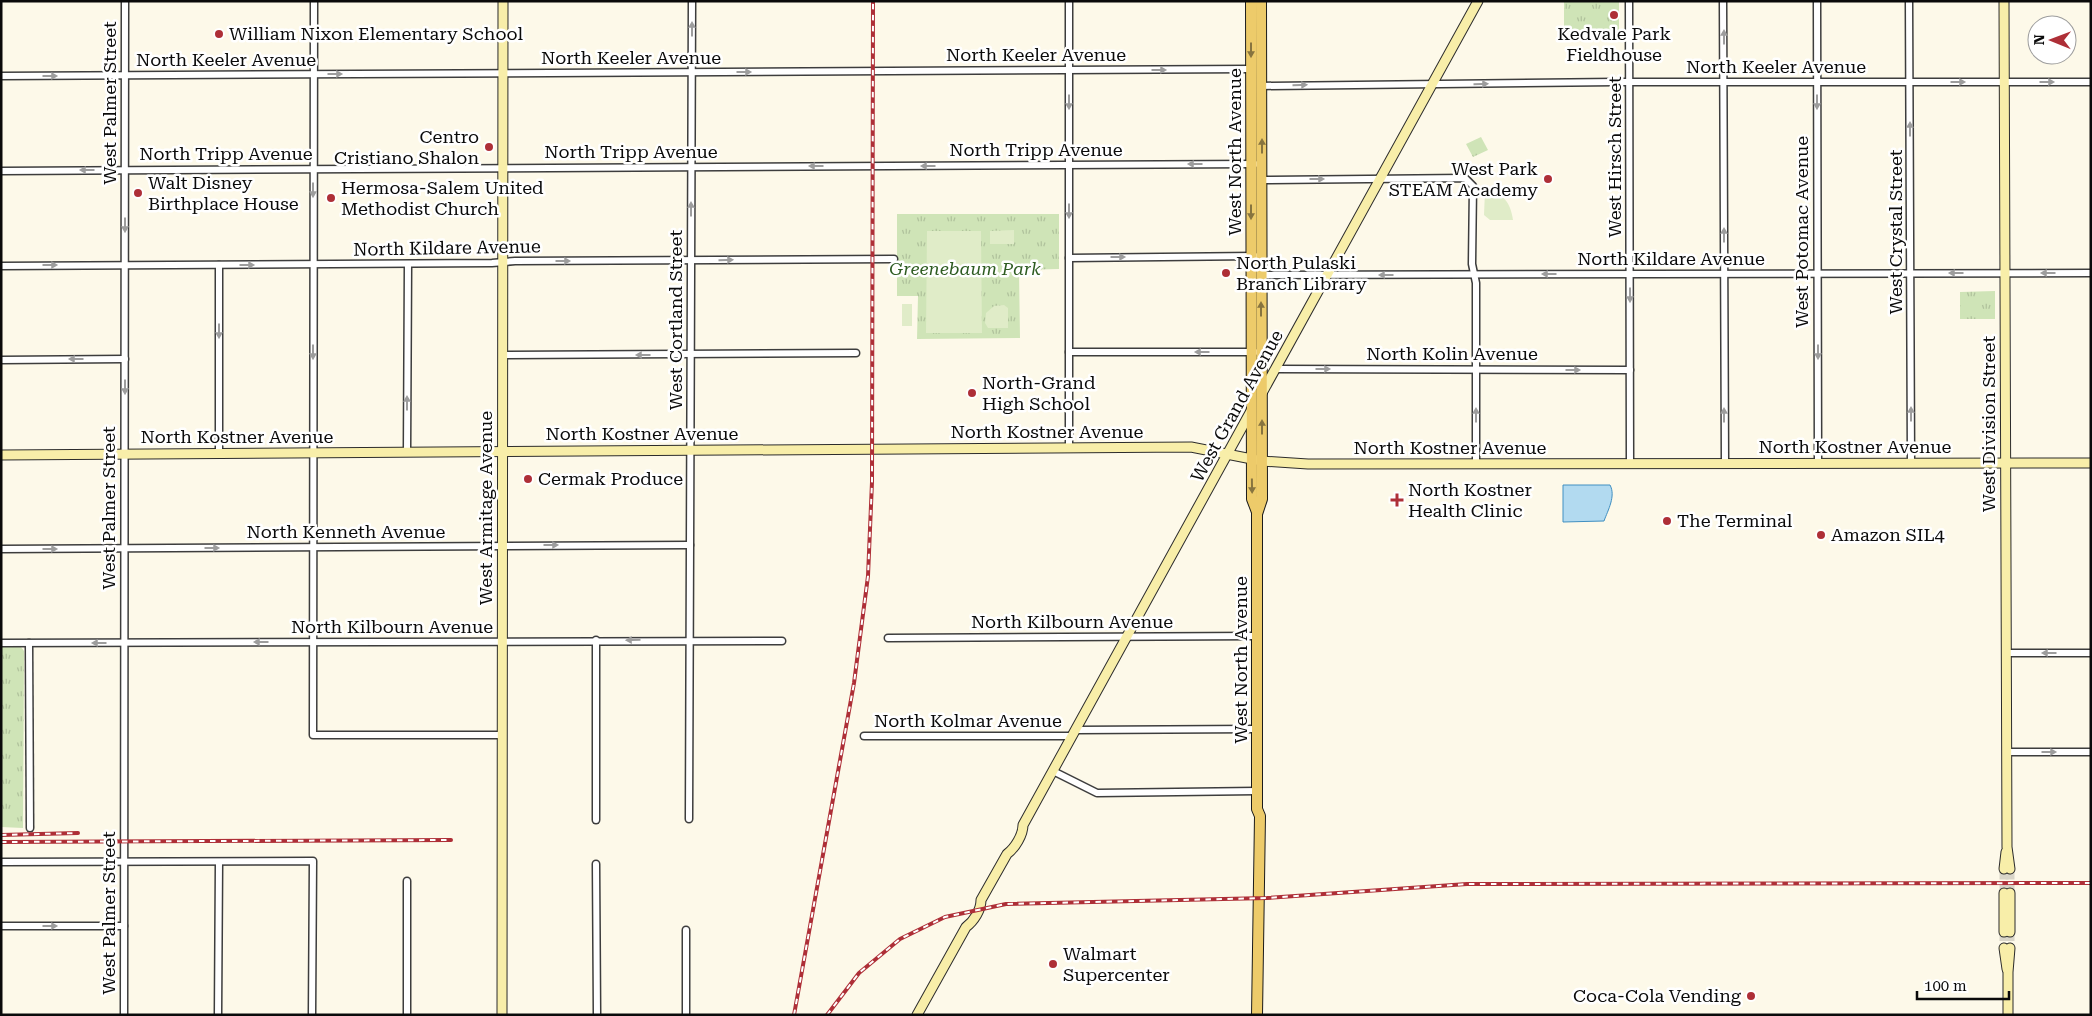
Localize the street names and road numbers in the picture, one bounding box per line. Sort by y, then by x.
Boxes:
street label: West Palmer Street [99,21,120,185]
street label: North Keeler Avenue [946,44,1126,65]
street label: North Keeler Avenue [541,47,721,68]
street label: North Keeler Avenue [136,49,316,70]
street label: North Keeler Avenue [1686,56,1866,77]
street label: West North Avenue [1224,68,1245,236]
street label: West Hirsch Street [1604,76,1625,238]
street label: West Potomac Avenue [1791,136,1812,328]
street label: North Tripp Avenue [949,139,1123,160]
street label: North Tripp Avenue [544,141,718,162]
street label: North Tripp Avenue [139,143,313,164]
street label: West Crystal Street [1885,149,1906,315]
street label: West Cortland Street [665,230,686,410]
street label: North Kildare Avenue [353,235,541,260]
street label: North Kildare Avenue [1577,248,1765,269]
street label: West Grand Avenue [1186,326,1287,485]
street label: West Division Street [1978,336,1999,512]
street label: North Kolin Avenue [1366,343,1538,364]
street label: West Armitage Avenue [475,411,496,605]
street label: North Kostner Avenue [951,421,1144,442]
street label: North Kostner Avenue [546,423,739,444]
street label: West Palmer Street [98,426,119,590]
street label: North Kostner Avenue [141,426,334,447]
street label: North Kostner Avenue [1759,436,1952,457]
street label: North Kostner Avenue [1354,437,1547,458]
street label: North Kenneth Avenue [247,521,446,542]
street label: West North Avenue [1230,576,1251,744]
street label: North Kilbourn Avenue [971,611,1173,632]
street label: North Kilbourn Avenue [291,616,493,637]
street label: North Kolmar Avenue [874,710,1062,731]
street label: West Palmer Street [98,831,119,995]

